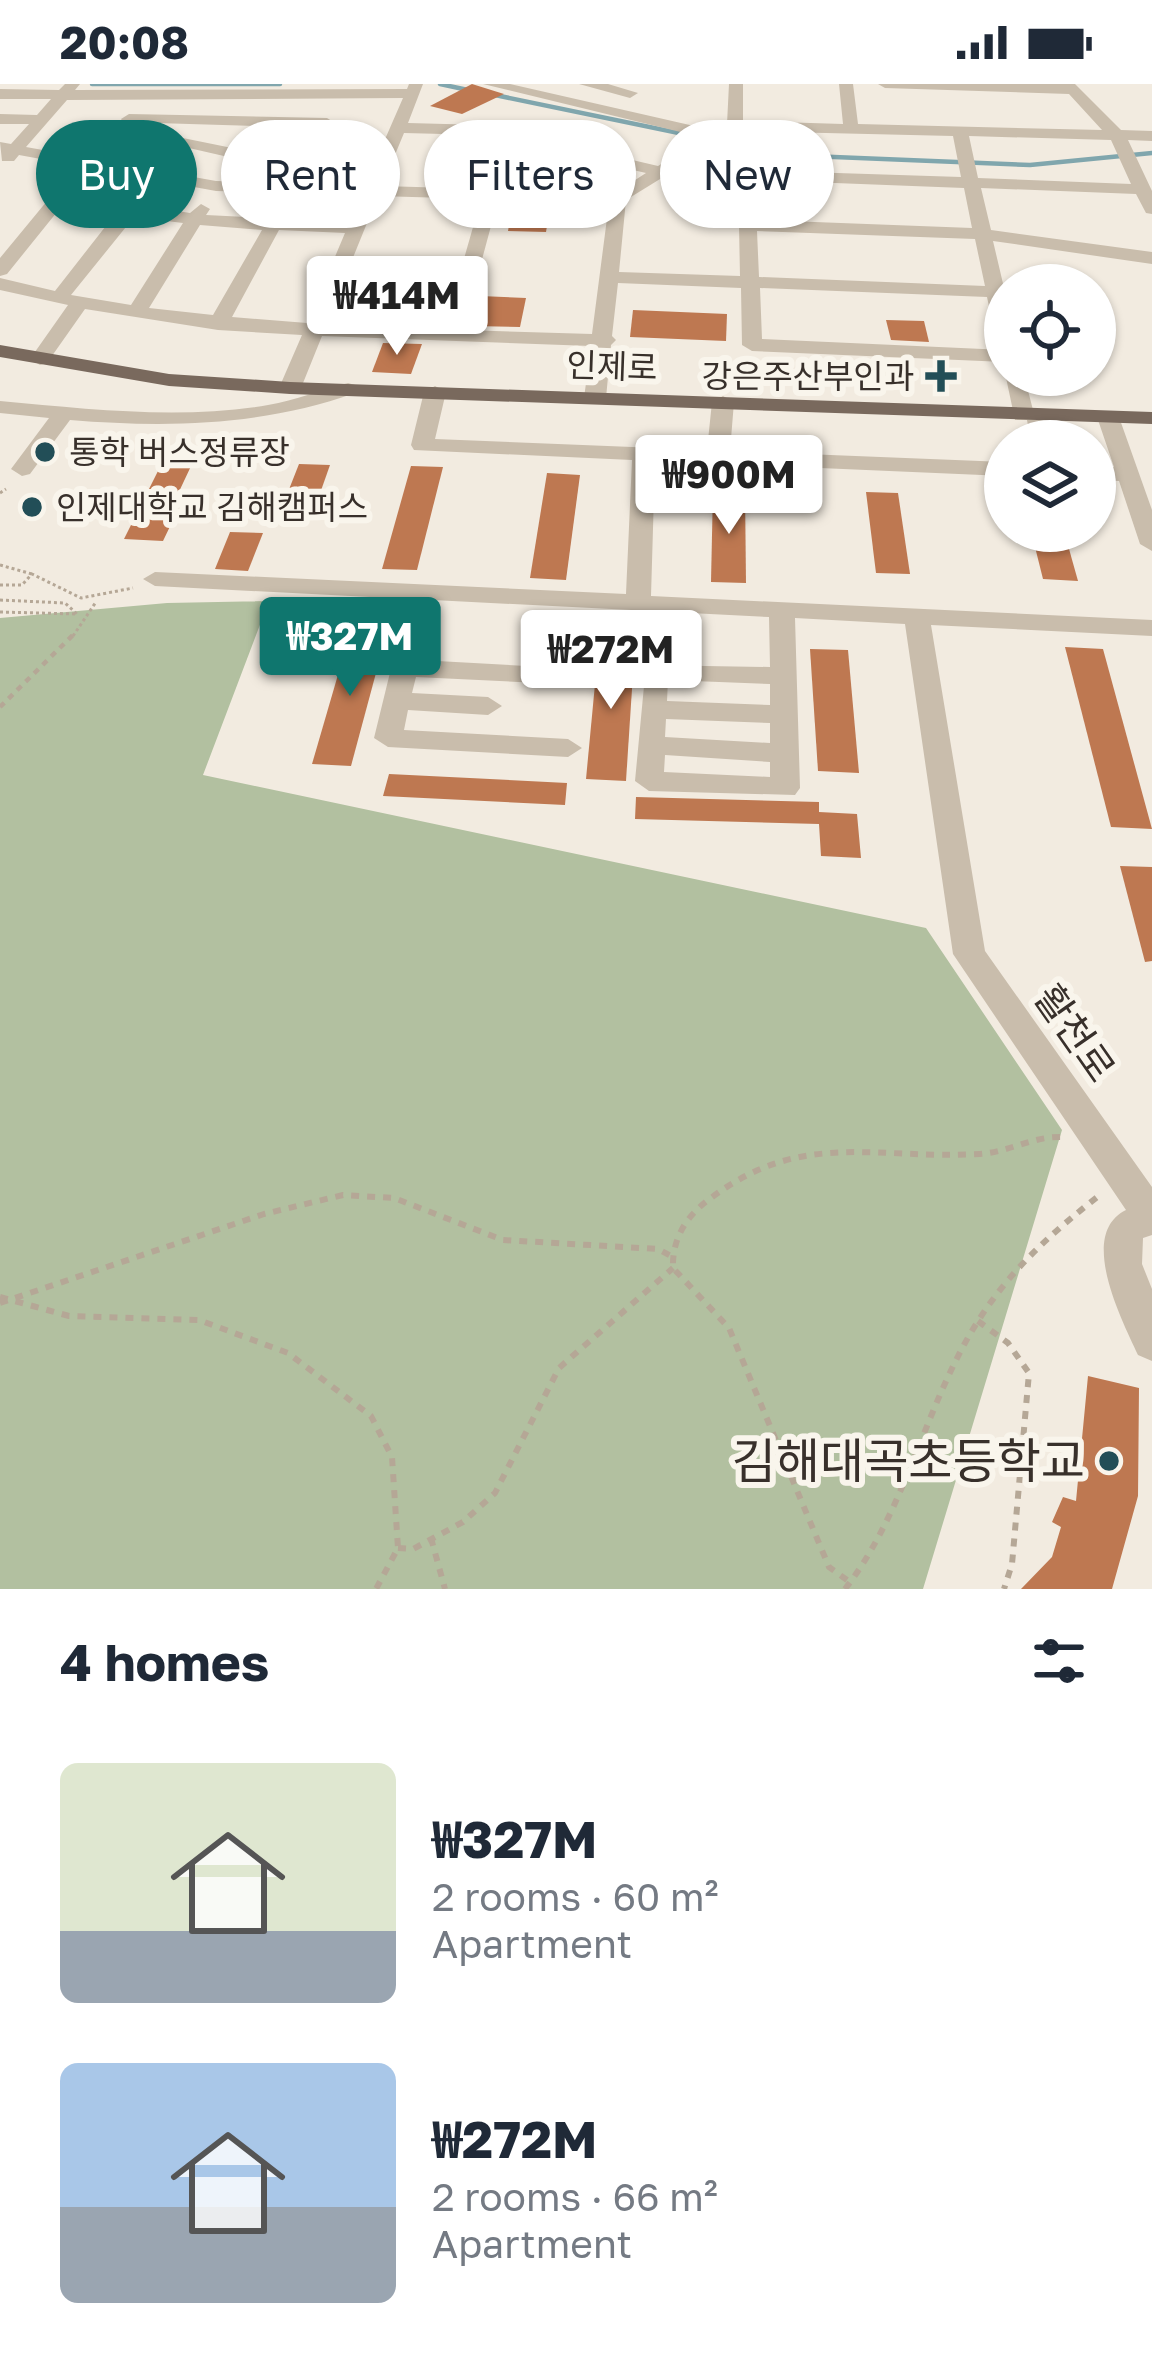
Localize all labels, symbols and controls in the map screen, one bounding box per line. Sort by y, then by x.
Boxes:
text: 20:08 [60,15,189,69]
chip: Buy [36,120,197,228]
chip: Rent [221,120,400,228]
chip: Filters [424,120,636,228]
chip: New [660,120,834,228]
pin: ₩414M [313,256,481,358]
map controls [984,264,1116,552]
button: locate [984,264,1116,396]
text: ₩414M [334,271,460,318]
street label: 인제로 [566,344,658,387]
place label: 강은주산부인과 [701,356,914,395]
marker: 강은주산부인과 [925,360,957,392]
button: layers [984,420,1116,552]
place label: 통학 버스정류장 [69,432,290,471]
pin: ₩900M [645,435,813,537]
marker: 통학 버스정류장 [32,439,58,465]
text: ₩900M [662,450,796,497]
place label: 인제대학교 김해캠퍼스 [56,487,368,526]
marker: 인제대학교 김해캠퍼스 [19,494,45,520]
pin: ₩327M [266,597,434,699]
pin: ₩272M [527,610,695,712]
text: ₩327M [287,612,413,659]
text: ₩272M [548,625,674,672]
street label: 활천로 [1025,975,1126,1090]
place label: 김해대곡초등학교 [732,1431,1085,1489]
marker: 김해대곡초등학교 [1096,1448,1122,1474]
icon: filters [1026,1628,1092,1694]
text: 4 homes [60,1631,269,1692]
text: ₩327M [432,1808,598,1869]
icon: home [156,1811,300,1955]
text: 2 rooms · 60 m² [432,1873,718,1920]
text: Apartment [432,1920,632,1967]
text: ₩272M [432,2108,598,2169]
icon: home [156,2111,300,2255]
text: 2 rooms · 66 m² [432,2173,718,2220]
text: Apartment [432,2220,632,2267]

